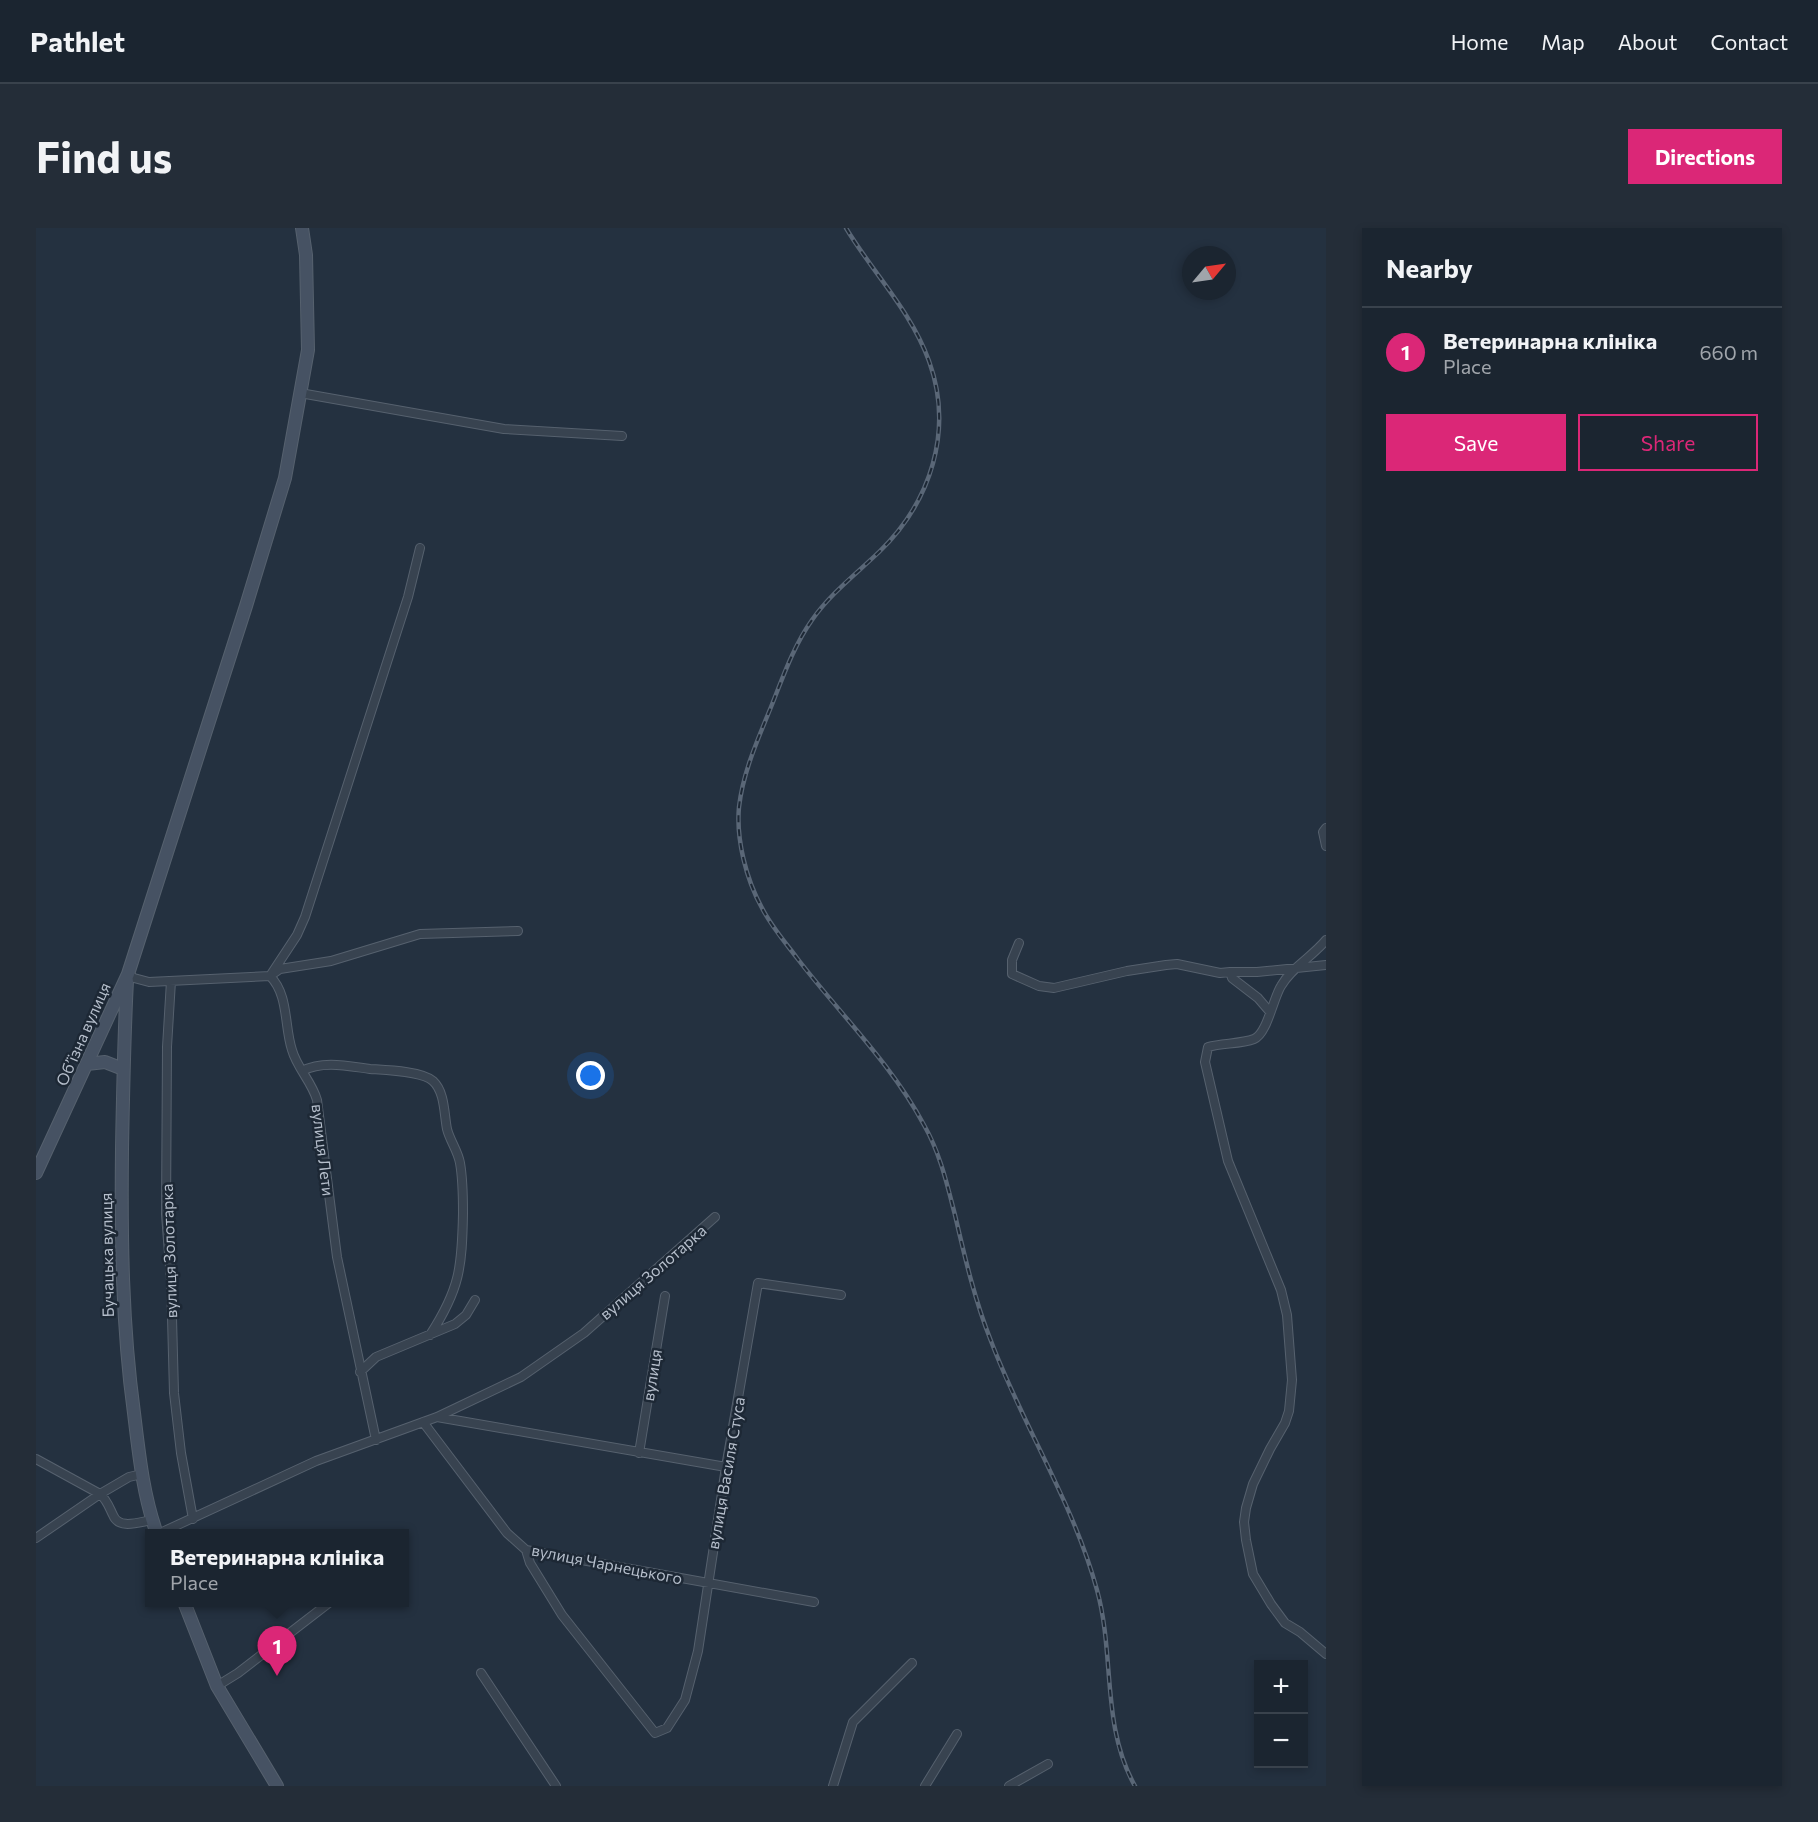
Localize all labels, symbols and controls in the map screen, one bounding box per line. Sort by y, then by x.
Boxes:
text: Pathlet [30,24,125,58]
text: Home [1451,29,1508,54]
text: Map [1541,29,1585,54]
text: About [1618,29,1677,54]
text: Contact [1710,29,1788,54]
button: Directions [1628,129,1782,184]
text: Find us [36,130,172,182]
north arrow [1182,246,1236,300]
text: Nearby [1386,252,1473,283]
text: Ветеринарна клініка [1443,327,1657,354]
text: 1 [1401,340,1410,364]
text: 660 m [1699,340,1758,364]
text: Place [1443,354,1492,378]
button: Save [1386,414,1566,471]
button: Share [1578,414,1758,471]
street label: Обʼїзна вулиця [51,979,114,1088]
your location [576,1061,605,1090]
street label: вулиця Лети [308,1103,339,1197]
street label: вулиця Золотарка [157,1183,180,1319]
street label: Бучацька вулиця [96,1193,117,1317]
street label: вулиця Золотарка [596,1220,710,1323]
street label: вулиця [638,1348,665,1402]
street label: вулиця Василя Стуса [703,1395,748,1551]
popup [145,1529,409,1607]
street label: вулиця Чарнецького [530,1540,684,1587]
text: Ветеринарна клініка [170,1543,384,1570]
text: Place [170,1570,218,1594]
pin: 1 [258,1626,296,1676]
map controls [1254,1660,1308,1768]
button: + [1254,1660,1308,1714]
button: − [1254,1714,1308,1768]

